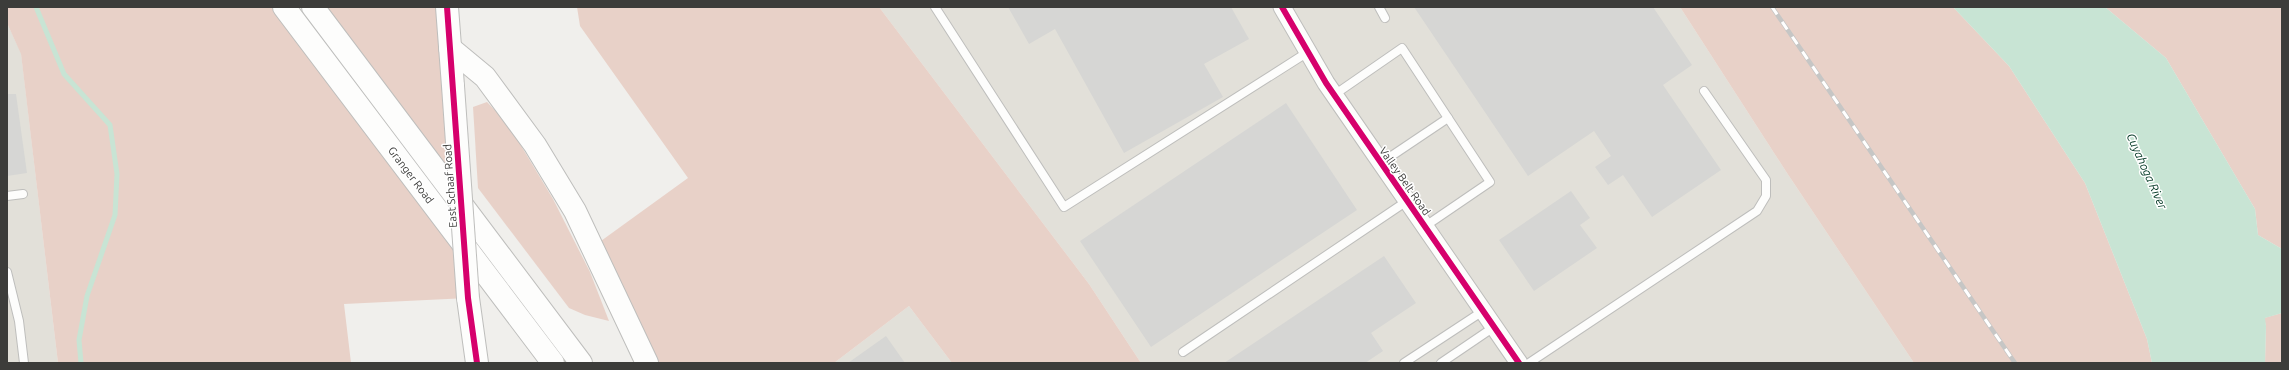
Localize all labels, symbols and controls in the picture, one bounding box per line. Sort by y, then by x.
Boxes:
water label: Cuyahoga River [2124,131,2170,211]
street label: Granger Road [386,144,436,206]
street label: East Schaaf Road [441,144,459,228]
street label: Valley Belt Road [1377,145,1433,217]

